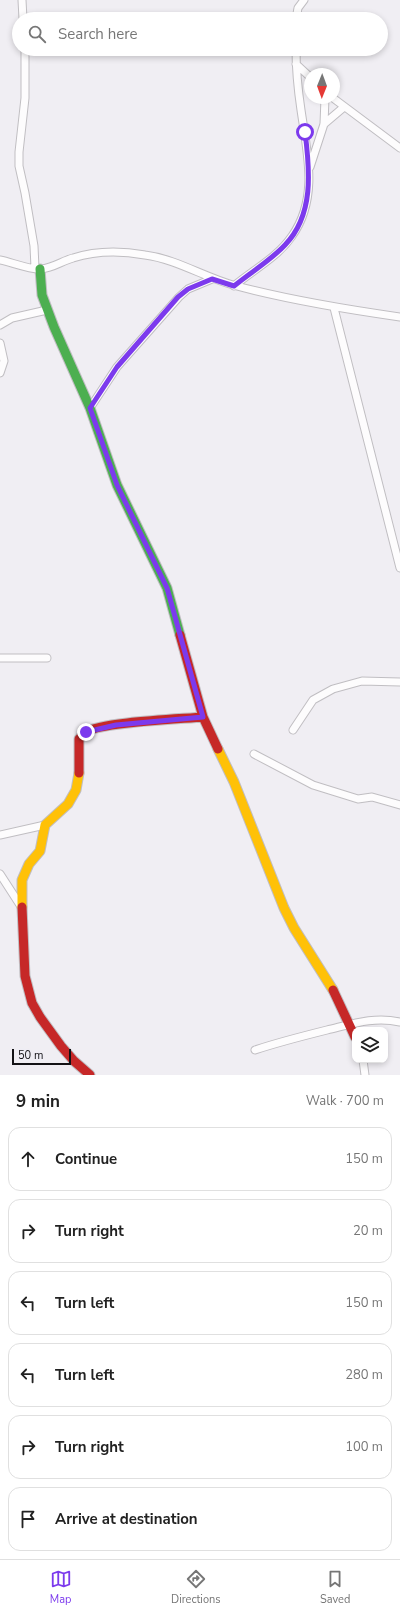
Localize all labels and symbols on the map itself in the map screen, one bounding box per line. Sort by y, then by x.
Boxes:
north arrow [304,68,340,104]
route start [296,123,314,141]
route end [77,723,95,741]
scale bar [12,1047,71,1066]

